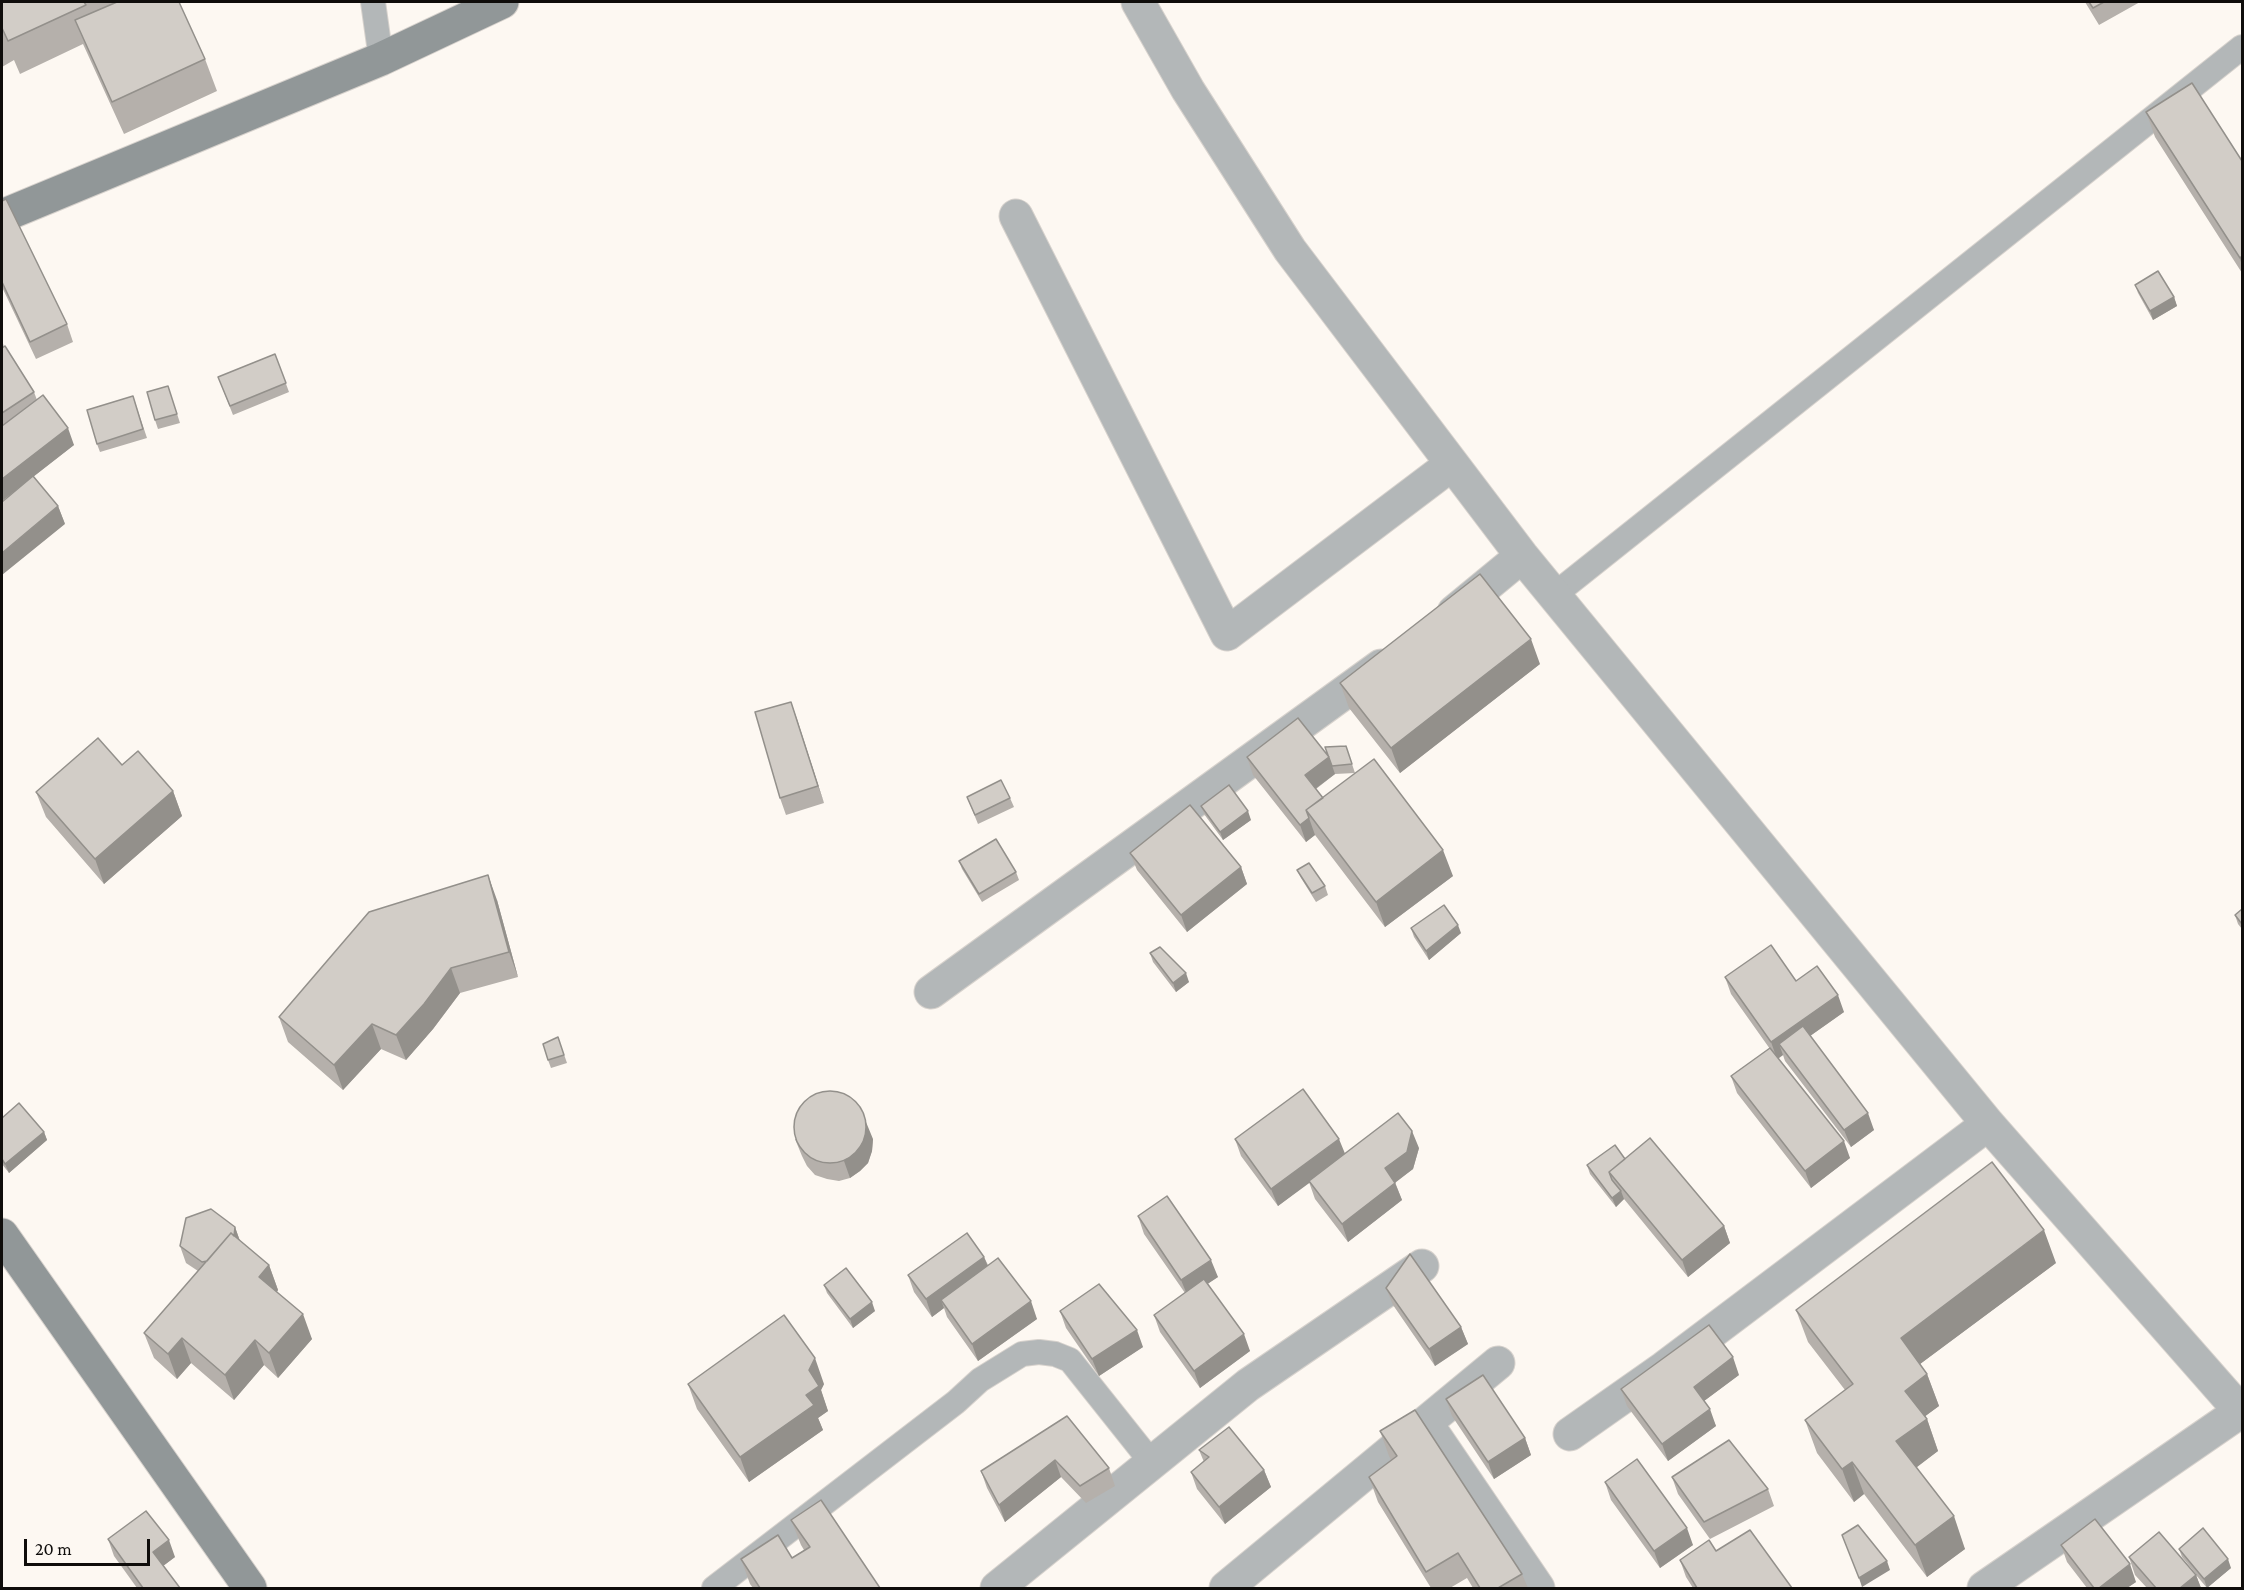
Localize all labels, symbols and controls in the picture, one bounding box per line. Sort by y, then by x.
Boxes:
scale bar [27,1527,153,1565]
text: 20 m [35,1539,72,1559]

